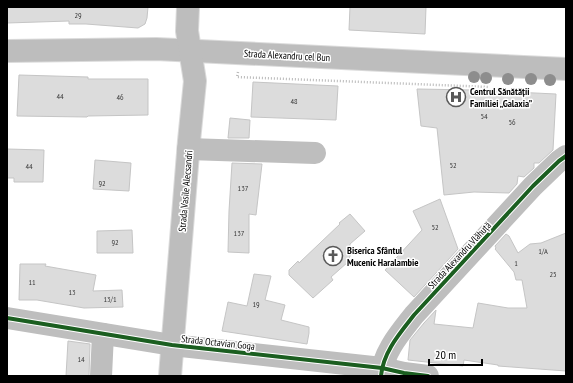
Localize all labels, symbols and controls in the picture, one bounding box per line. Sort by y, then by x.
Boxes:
house number: 29 [74,10,82,20]
street label: Strada Alexandru cel Bun [243,47,330,64]
place label: Centrul Sănătății Familiei „Galaxia” [470,85,533,110]
hospital icon: Centrul Sănătății Familiei „Galaxia” [445,86,467,108]
house number: 44 [56,91,64,101]
house number: 46 [116,92,124,102]
house number: 48 [290,96,298,106]
house number: 54 [480,111,488,121]
house number: 56 [508,117,516,127]
street label: Strada Vasile Alecsandri [175,150,196,232]
house number: 52 [449,160,457,170]
house number: 44 [25,161,33,171]
house number: 92 [98,178,106,188]
house number: 137 [238,183,249,193]
street label: Strada Alexandru Vlăhuță [425,219,494,292]
house number: 52 [431,222,439,232]
house number: 137 [234,228,245,238]
house number: 92 [111,237,119,247]
place label: Biserica Sfântul Mucenic Haralambie [347,244,419,269]
church icon: Biserica Sfântul Mucenic Haralambie [322,245,344,267]
house number: 1/A [538,246,548,256]
house number: 1 [514,258,518,268]
house number: 25 [549,269,557,279]
house number: 11 [28,277,36,287]
house number: 13 [68,287,76,297]
house number: 13/1 [103,294,117,304]
house number: 19 [252,299,260,309]
street label: Strada Octavian Goga [180,332,255,353]
scale bar [429,341,482,367]
text: 20 m [435,347,456,362]
house number: 14 [77,354,85,364]

